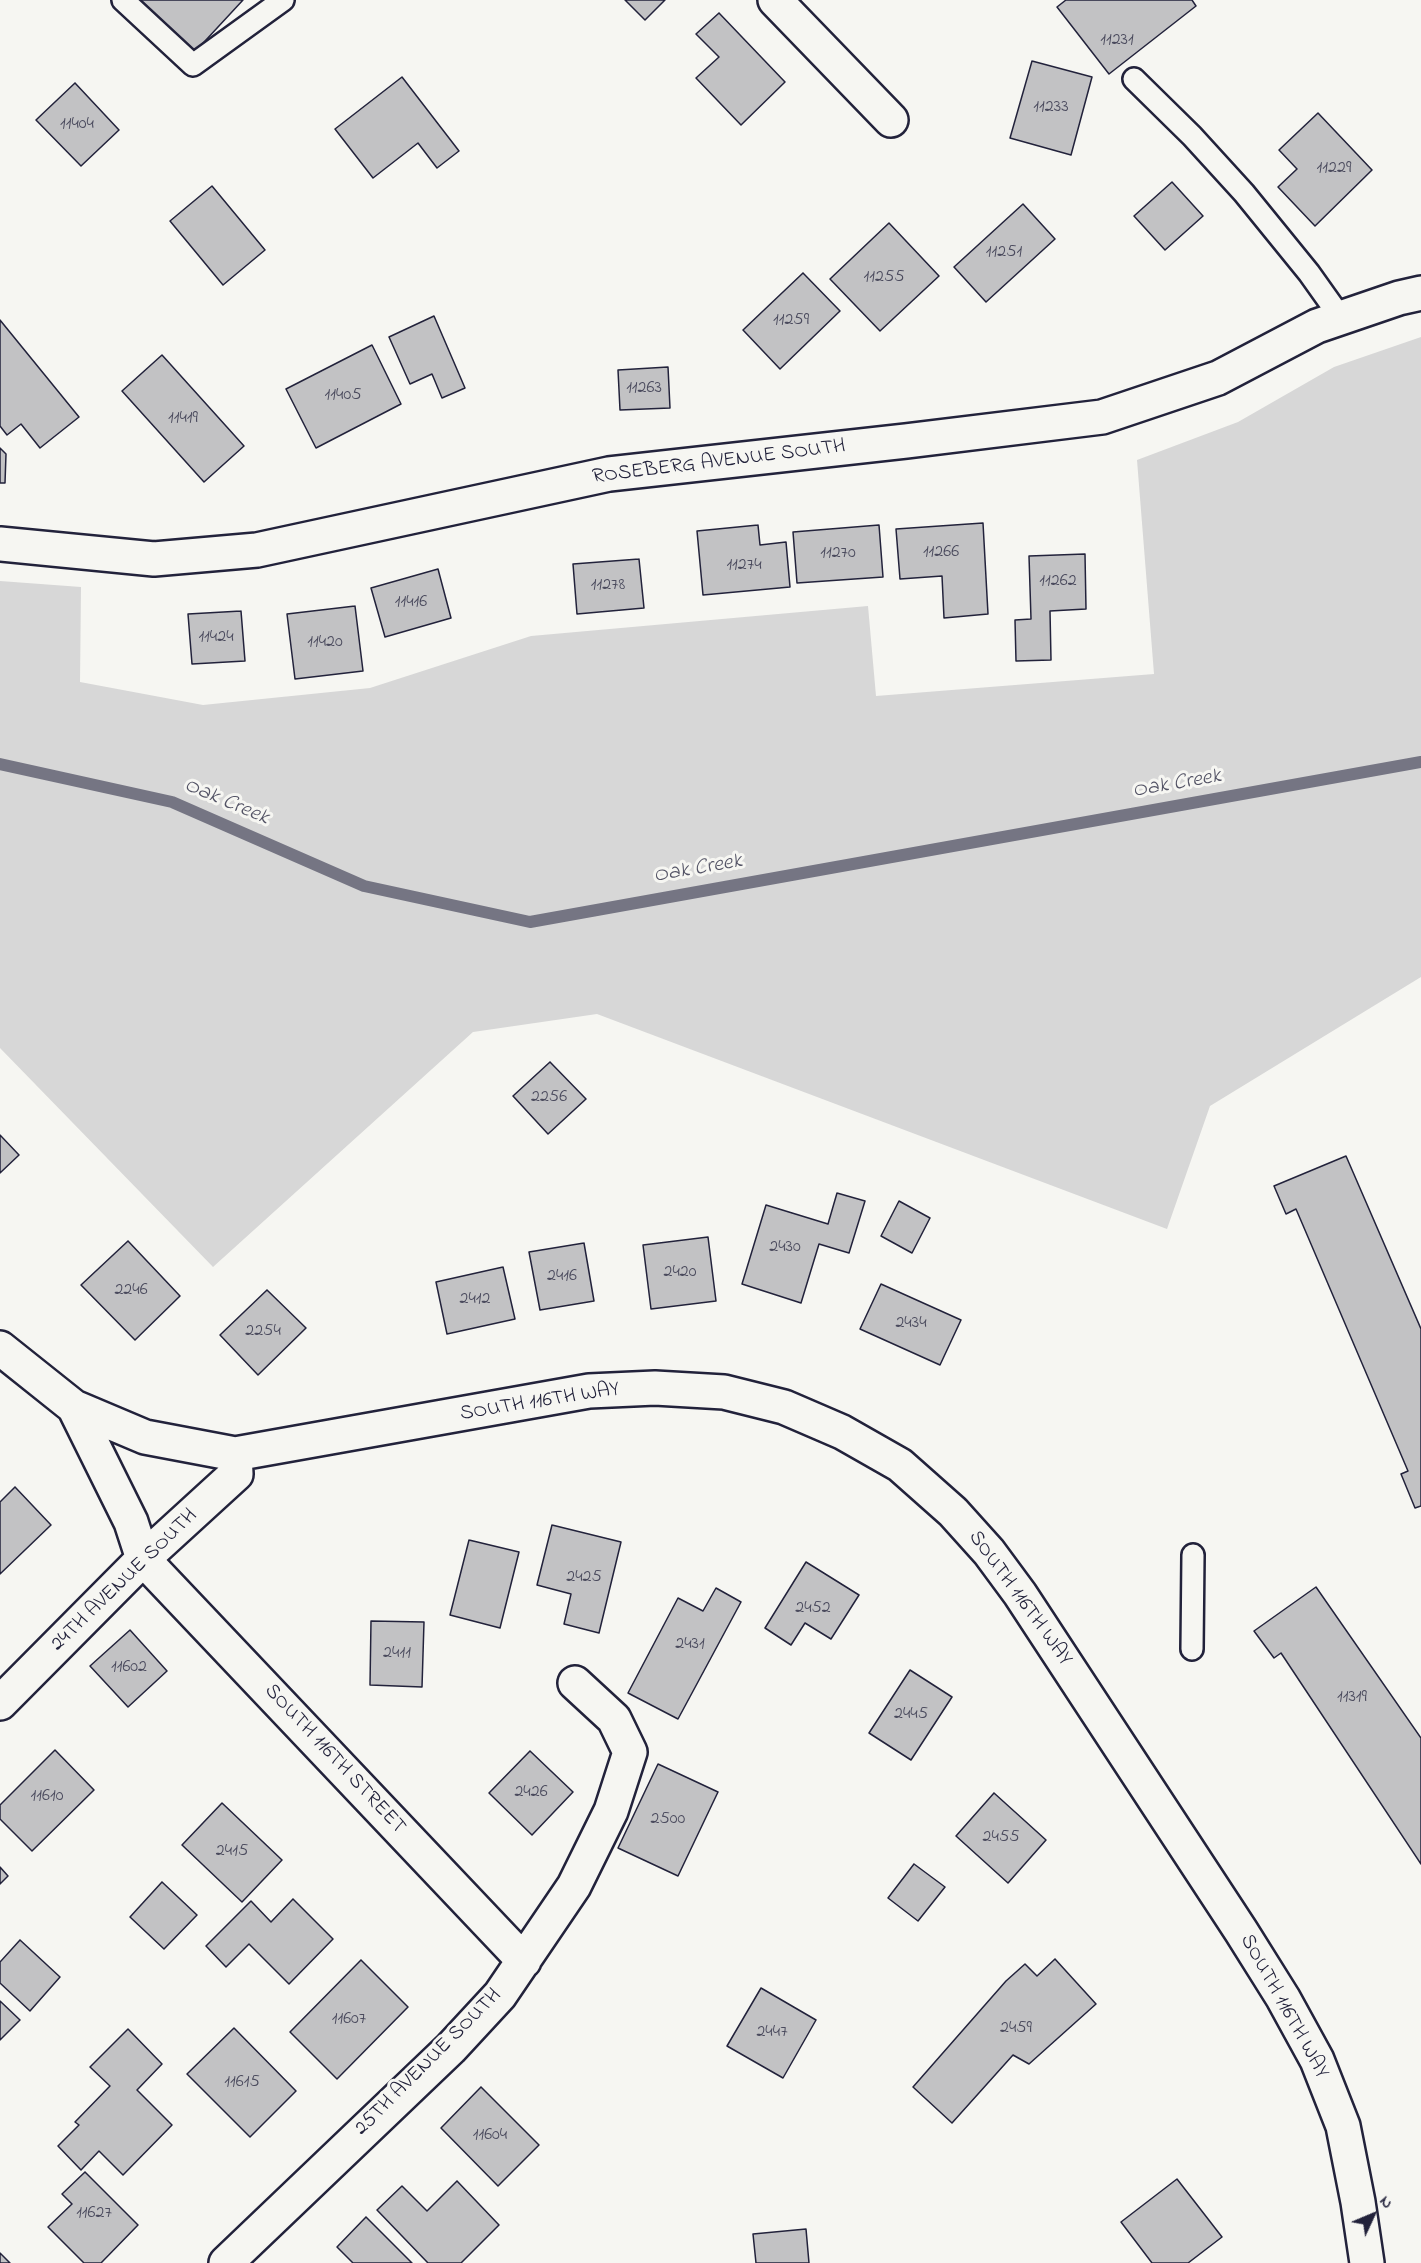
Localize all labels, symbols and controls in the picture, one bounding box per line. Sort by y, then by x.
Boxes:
house number: 11231 [1100,30,1134,52]
house number: 11233 [1033,97,1069,119]
house number: 11404 [60,114,94,136]
house number: 11229 [1317,158,1351,180]
house number: 11251 [986,242,1022,264]
house number: 11255 [864,267,904,289]
house number: 11259 [773,310,809,332]
house number: 11263 [626,378,662,400]
house number: 11405 [325,385,361,407]
house number: 11419 [168,408,198,430]
street label: ROSEBERG AVENUE SOUTH [591,435,847,491]
house number: 11266 [923,542,959,564]
house number: 11270 [820,543,856,565]
house number: 11274 [726,555,762,577]
house number: 11262 [1039,571,1077,593]
house number: 11278 [591,575,625,597]
house number: 11416 [395,592,427,614]
house number: 11424 [198,627,234,649]
house number: 11420 [307,632,343,654]
water label: Oak Creek [1131,764,1223,806]
water label: Oak Creek [180,773,272,833]
water label: Oak Creek [652,849,744,891]
house number: 2256 [531,1087,567,1109]
house number: 2430 [769,1237,801,1259]
house number: 2420 [663,1262,697,1284]
house number: 2416 [547,1266,577,1288]
house number: 2246 [114,1280,148,1302]
house number: 2412 [459,1289,491,1311]
house number: 2434 [895,1313,927,1335]
house number: 2254 [245,1321,281,1343]
street label: SOUTH 116TH WAY [459,1378,621,1428]
street label: 24TH AVENUE SOUTH [46,1504,204,1658]
street label: SOUTH 116TH WAY [962,1526,1076,1672]
house number: 2425 [566,1567,602,1589]
house number: 2452 [795,1598,831,1620]
house number: 2431 [675,1634,705,1656]
house number: 2411 [383,1643,411,1665]
house number: 11602 [111,1657,147,1679]
street label: SOUTH 116TH STREET [258,1679,410,1841]
house number: 11319 [1337,1687,1367,1709]
house number: 2445 [894,1704,928,1726]
house number: 2426 [514,1782,548,1804]
house number: 11610 [31,1786,63,1808]
house number: 2500 [651,1809,685,1831]
house number: 2455 [983,1827,1019,1849]
house number: 2415 [216,1841,248,1863]
street label: SOUTH 116TH WAY [1233,1930,1333,2084]
street label: 25TH AVENUE SOUTH [350,1984,508,2142]
house number: 11607 [332,2009,366,2031]
house number: 2459 [1000,2018,1032,2040]
house number: 2447 [756,2022,788,2044]
house number: 11615 [224,2072,260,2094]
house number: 11604 [473,2125,507,2147]
north arrow [1343,2185,1403,2245]
text: N [1374,2190,1398,2215]
house number: 11627 [76,2203,112,2225]

